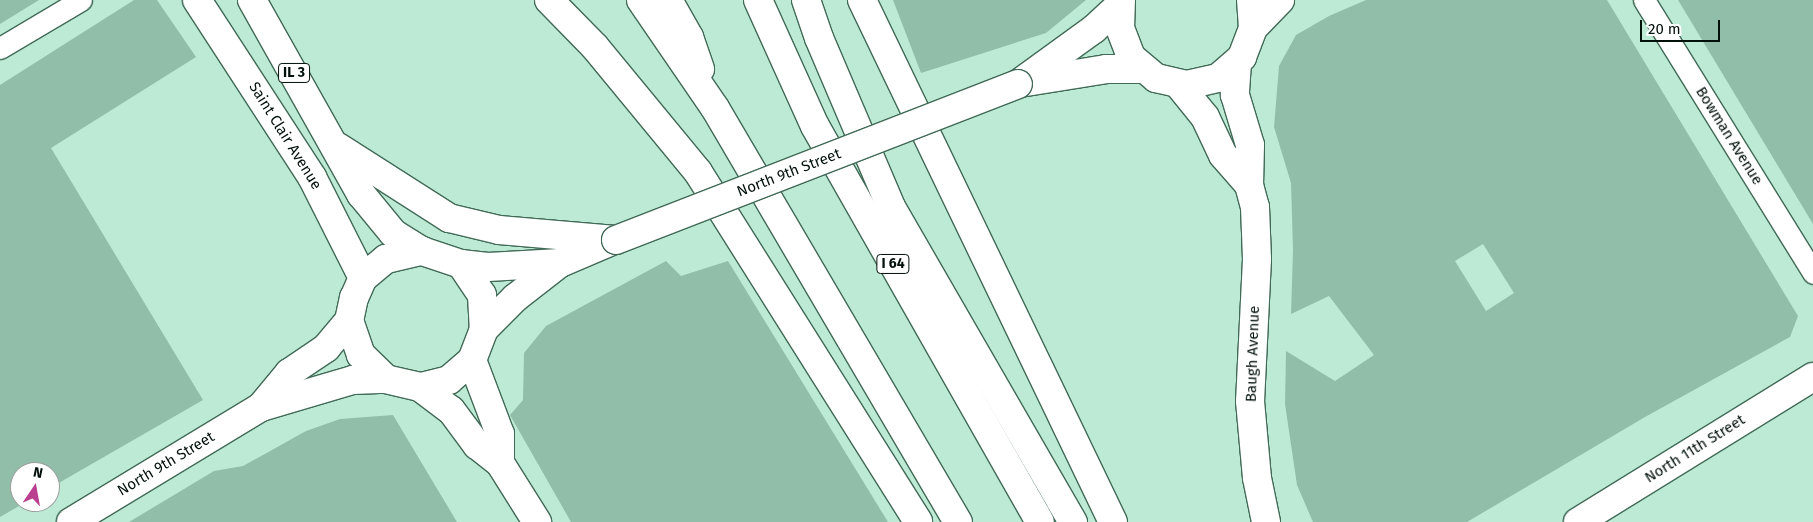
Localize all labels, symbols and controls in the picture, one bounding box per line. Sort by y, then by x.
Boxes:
scale bar [1643,10,1723,42]
text: 20 m [1648,20,1681,38]
road number: IL 3 [278,62,310,84]
street label: Saint Clair Avenue [245,79,325,193]
street label: Bowman Avenue [1692,84,1766,188]
street label: North 9th Street [735,145,843,201]
road number: I 64 [876,252,910,276]
street label: Baugh Avenue [1242,306,1264,402]
street label: North 11th Street [1642,411,1748,487]
street label: North 9th Street [114,428,218,500]
north arrow [10,462,60,512]
text: N [32,464,44,482]

